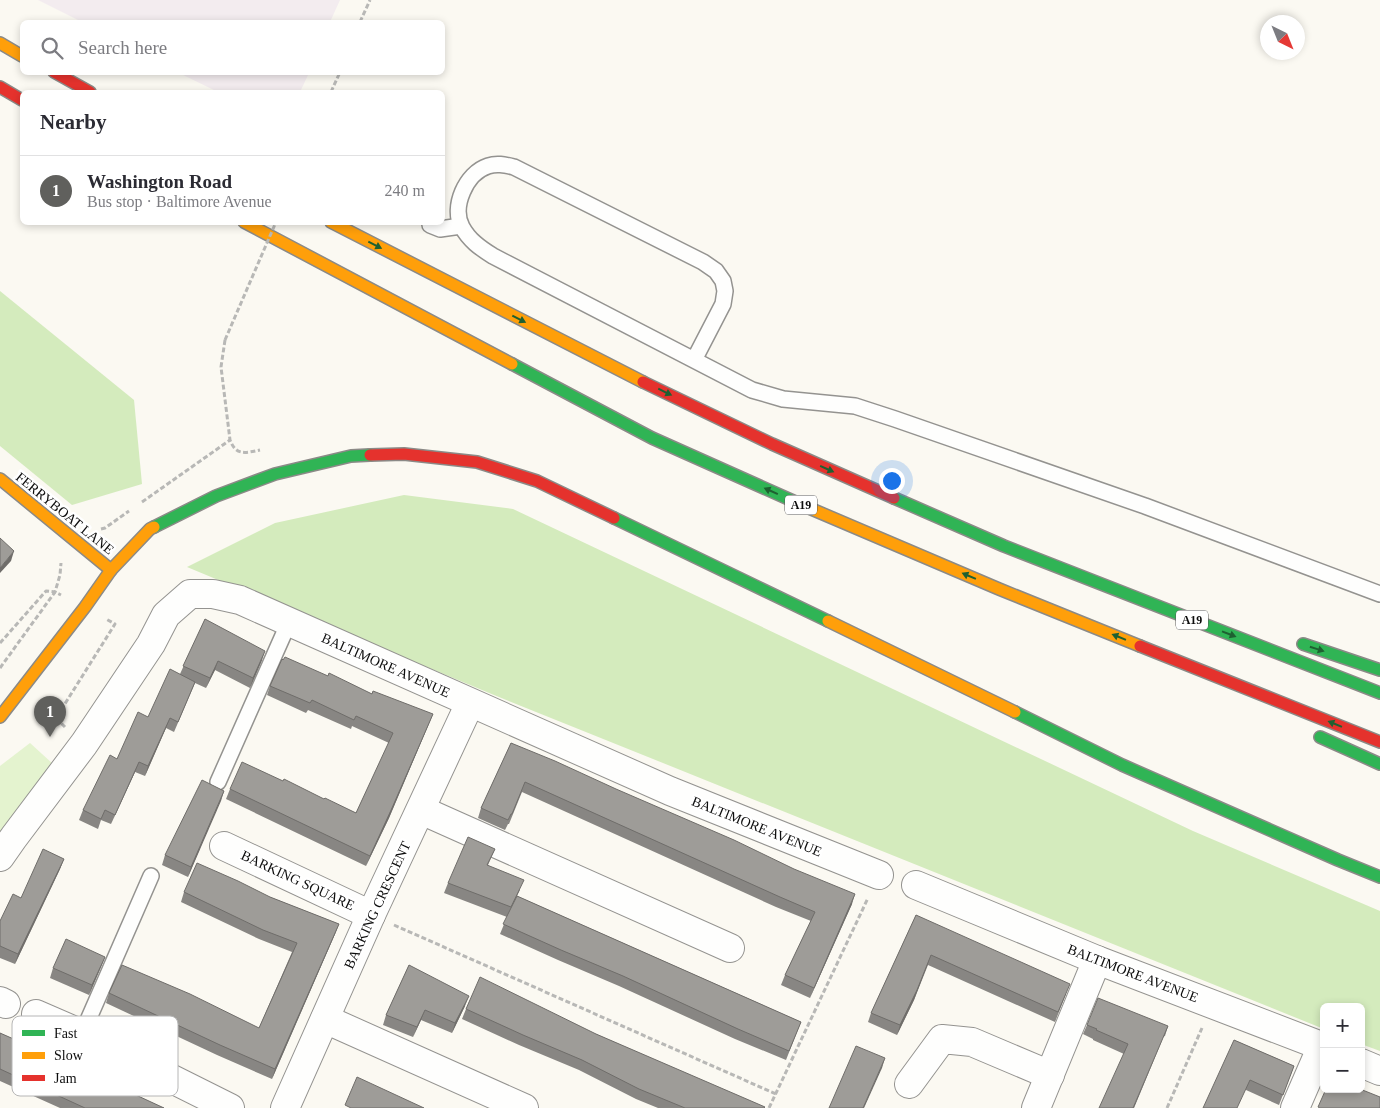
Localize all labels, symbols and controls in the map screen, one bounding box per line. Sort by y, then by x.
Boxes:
north arrow [1260,15,1305,60]
search box [20,20,445,75]
icon: search [38,34,66,62]
text: Search here [78,37,167,58]
text: Nearby [40,110,107,134]
text: Washington Road [87,171,232,192]
text: 1 [52,182,60,199]
text: 240 m [385,182,425,199]
text: Bus stop · Baltimore Avenue [87,193,272,210]
one-way arrow [368,241,382,249]
one-way arrow [512,315,527,323]
one-way arrow [658,388,672,396]
one-way arrow [820,465,834,473]
your location [879,468,905,494]
street label: FERRYBOAT LANE [13,469,117,557]
one-way arrow [764,487,778,495]
road number: A19 [785,496,817,514]
one-way arrow [962,571,976,579]
road number: A19 [1176,610,1208,630]
street label: BALTIMORE AVENUE [319,630,452,701]
one-way arrow [1222,630,1237,638]
one-way arrow [1111,633,1126,641]
one-way arrow [1309,646,1324,653]
pin: 1 [34,696,66,737]
one-way arrow [1327,720,1342,728]
street label: BALTIMORE AVENUE [690,794,824,859]
street label: BARKING CRESCENT [341,839,414,971]
street label: BARKING SQUARE [239,848,357,913]
street label: BALTIMORE AVENUE [1065,942,1200,1005]
map controls [1320,1003,1365,1093]
button: + [1320,1003,1365,1048]
legend [12,1016,178,1096]
text: Fast [54,1026,77,1041]
text: Slow [54,1048,84,1063]
button: − [1320,1048,1365,1093]
text: Jam [54,1071,77,1086]

